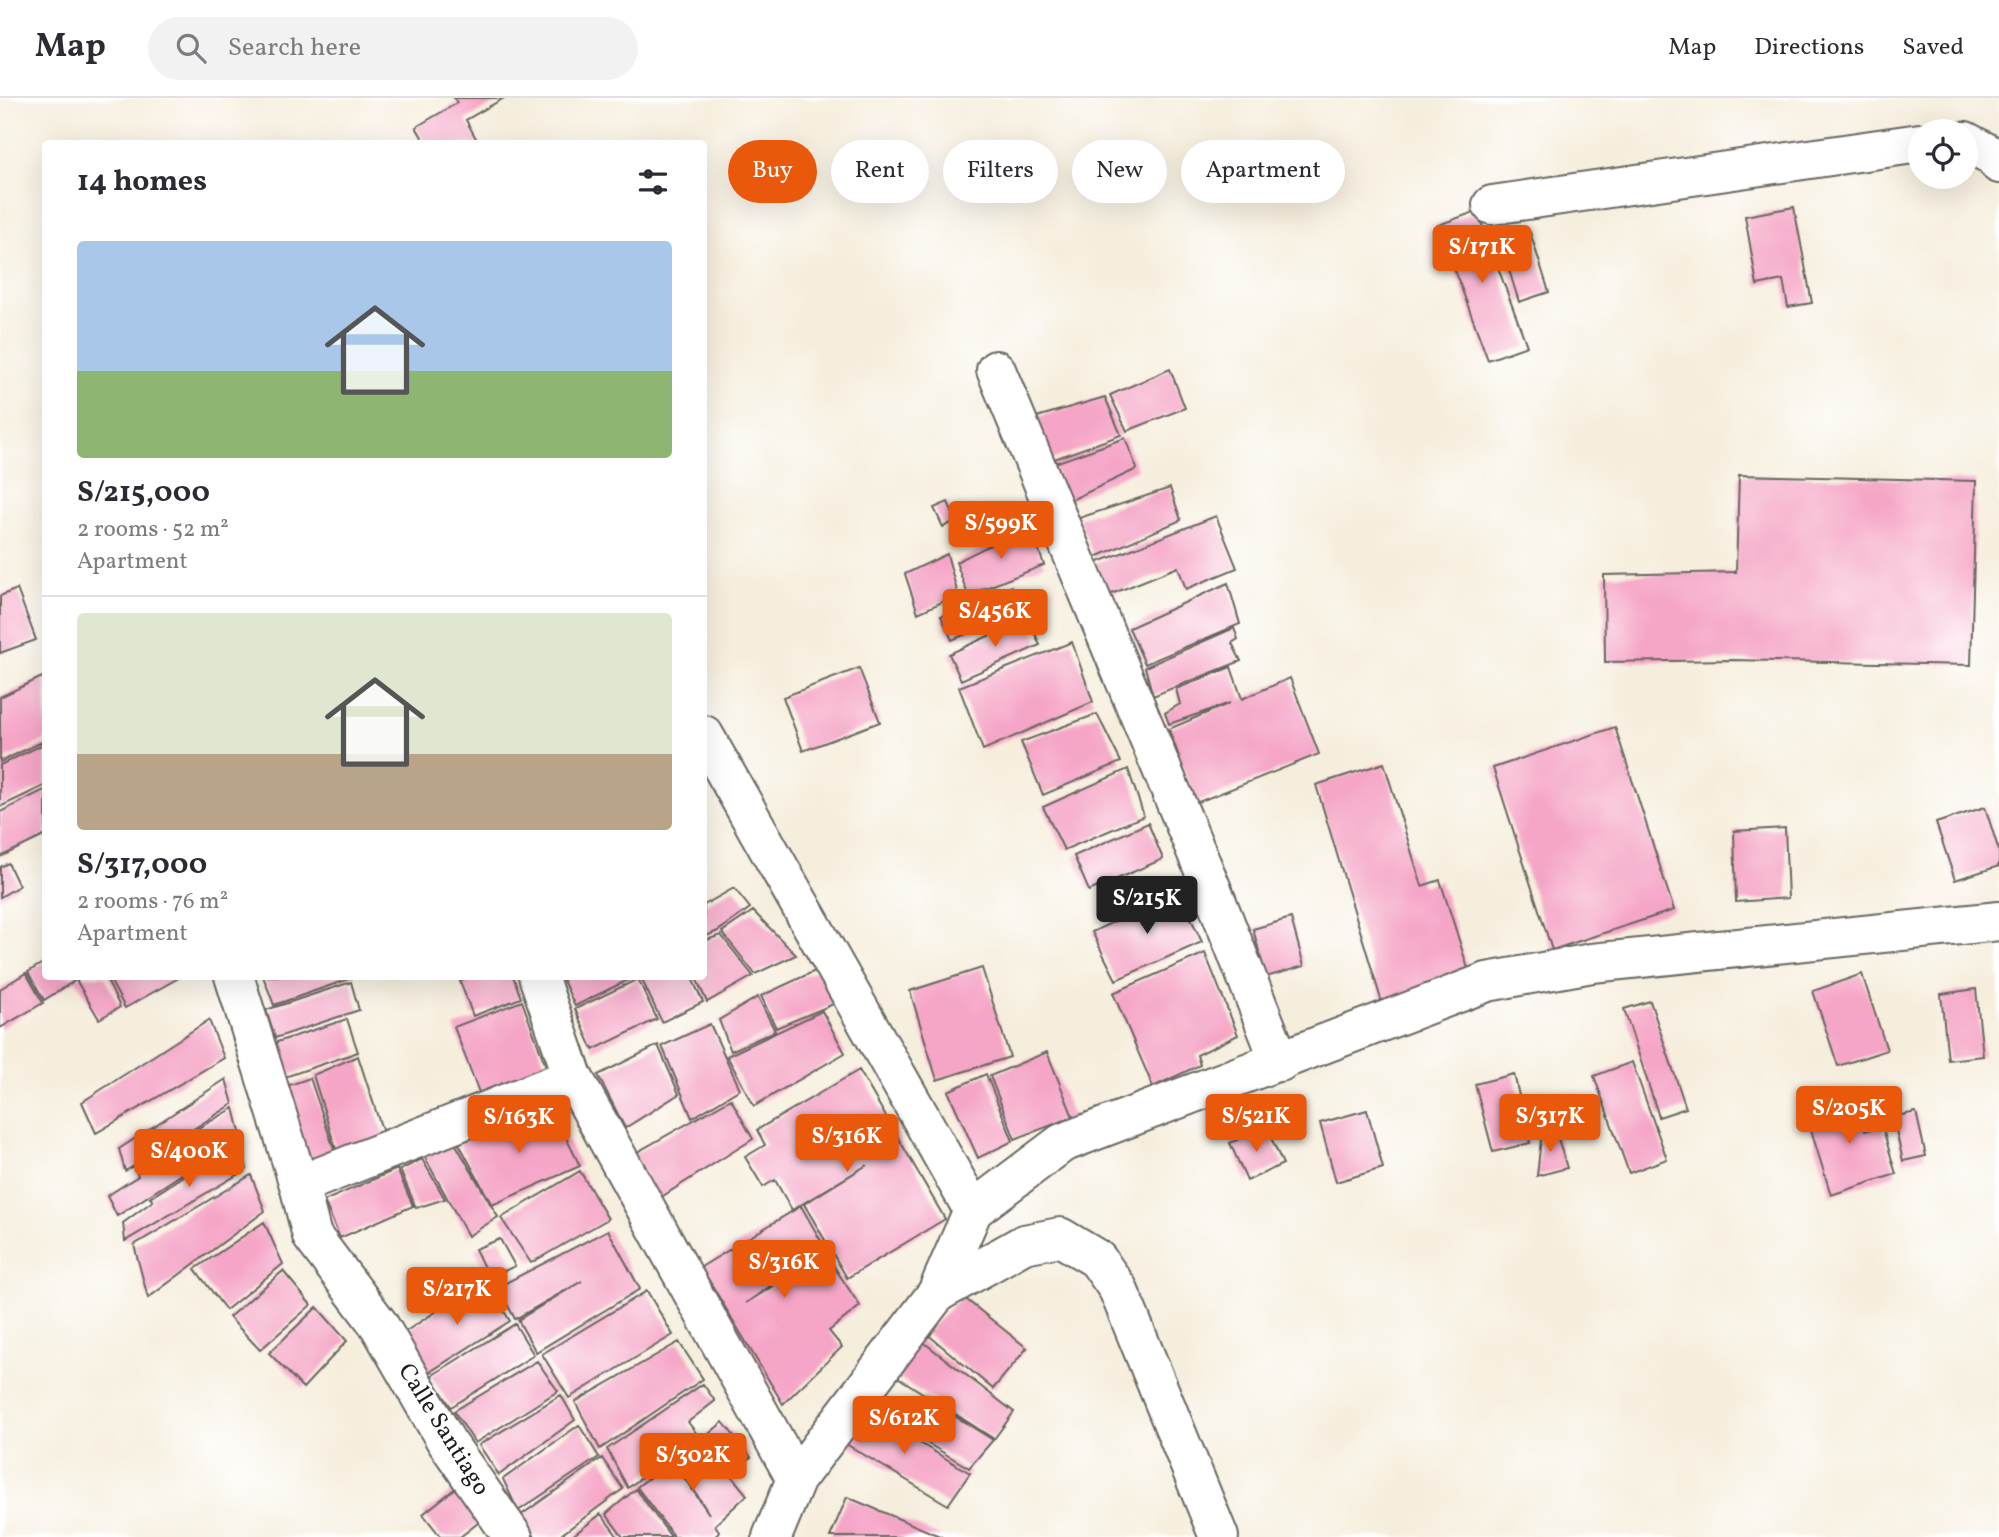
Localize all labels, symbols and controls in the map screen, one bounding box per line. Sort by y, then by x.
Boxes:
search box [148,17,638,80]
text: Map [35,25,106,71]
icon: search [172,29,210,67]
text: Search here [228,30,361,66]
text: Map [1668,31,1716,65]
text: Directions [1754,31,1864,65]
text: Saved [1902,31,1964,65]
map controls [1908,119,1978,189]
button: locate [1908,119,1978,189]
chip: Buy [728,140,817,203]
chip: Rent [831,140,929,203]
chip: Filters [943,140,1058,203]
chip: New [1072,140,1167,203]
chip: Apartment [1181,140,1345,203]
text: 14 homes [77,161,207,203]
icon: filters [634,163,672,201]
pin: S/171K [1425,226,1539,285]
text: S/171K [1449,232,1515,264]
icon: home [312,287,438,413]
text: S/215,000 [77,472,210,514]
pin: S/599K [944,502,1058,561]
text: S/599K [965,508,1037,540]
text: 2 rooms · 52 m² [77,514,229,546]
text: Apartment [77,546,188,578]
pin: S/456K [938,589,1052,649]
text: S/456K [959,596,1031,628]
icon: home [312,659,438,785]
text: S/317,000 [77,844,207,886]
pin: S/215K [1090,876,1204,936]
text: S/215K [1112,883,1182,915]
text: 2 rooms · 76 m² [77,886,228,918]
text: Apartment [77,918,188,950]
pin: S/205K [1792,1086,1906,1146]
text: S/205K [1812,1093,1886,1125]
pin: S/521K [1199,1094,1313,1154]
pin: S/317K [1493,1094,1607,1154]
pin: S/163K [462,1096,576,1155]
text: S/521K [1222,1101,1290,1133]
text: S/317K [1515,1101,1585,1133]
text: S/163K [484,1102,554,1134]
pin: S/316K [790,1114,904,1174]
text: S/316K [812,1121,882,1153]
pin: S/400K [132,1130,246,1189]
text: S/400K [150,1136,228,1168]
pin: S/316K [727,1240,841,1300]
text: S/316K [749,1247,819,1279]
pin: S/217K [400,1268,514,1327]
text: S/217K [422,1274,492,1306]
street label: Calle Santiago [389,1357,497,1503]
pin: S/612K [847,1396,961,1456]
text: S/612K [869,1403,939,1435]
pin: S/302K [636,1434,750,1493]
text: S/302K [656,1440,730,1472]

